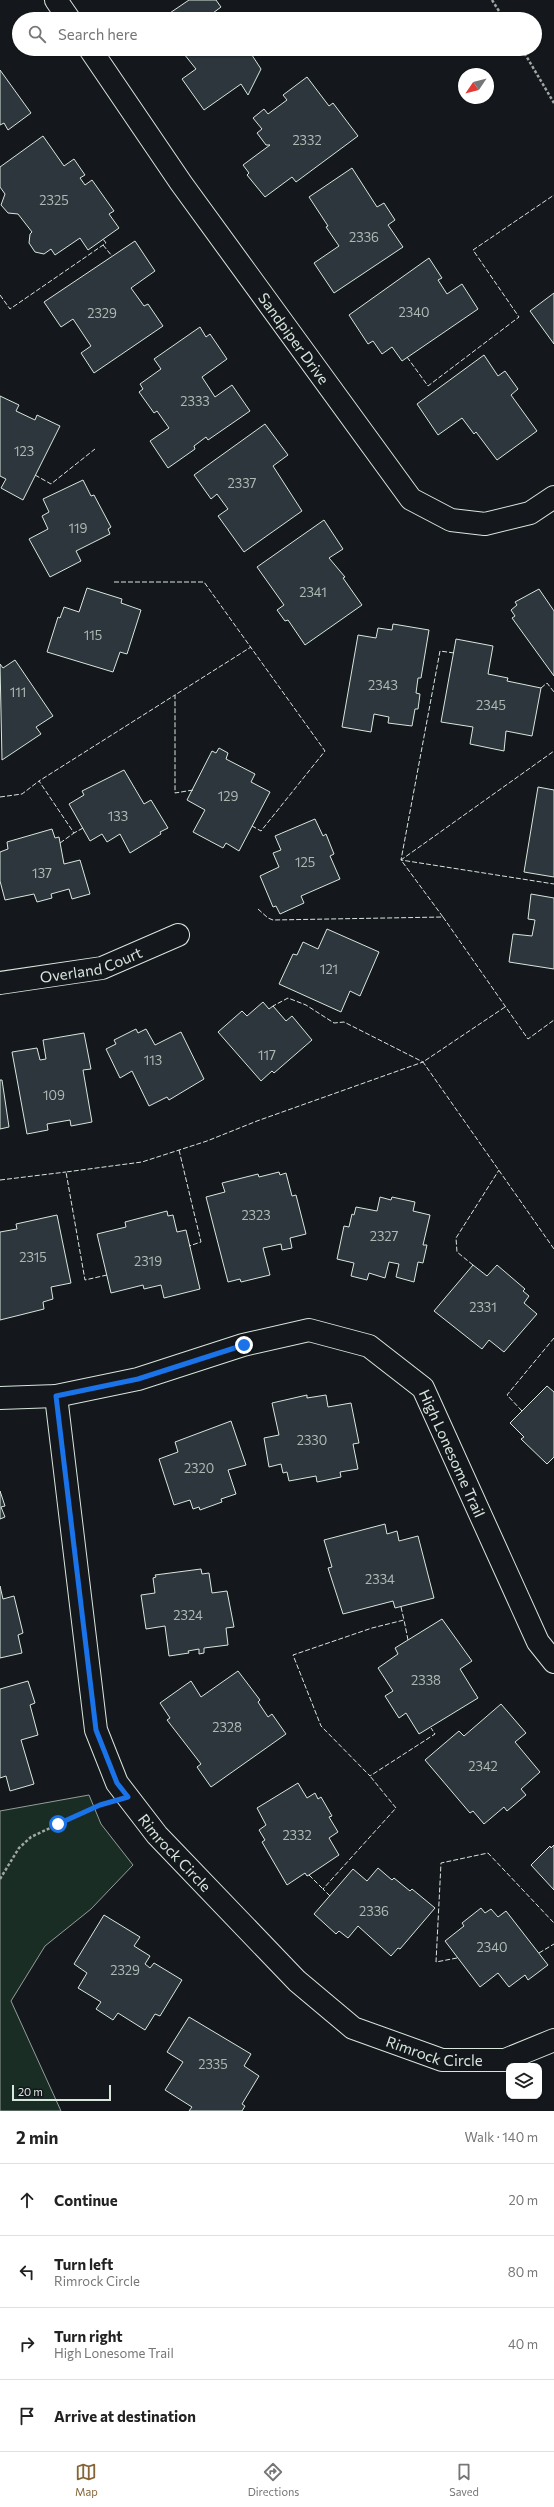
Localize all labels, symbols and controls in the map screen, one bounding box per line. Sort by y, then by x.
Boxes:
search box [12,12,542,56]
icon: search [26,23,48,45]
text: Search here [58,25,137,43]
north arrow [458,68,494,104]
house number: 2332 [292,132,322,148]
house number: 2325 [39,192,69,208]
house number: 2336 [349,229,379,245]
street label: Sandpiper Drive [255,289,333,388]
house number: 2340 [399,304,429,320]
house number: 2329 [87,305,117,321]
house number: 2333 [180,393,210,409]
house number: 123 [14,443,34,459]
house number: 2337 [228,475,257,491]
house number: 119 [68,520,88,536]
house number: 2341 [299,584,327,600]
house number: 115 [84,627,102,643]
house number: 2343 [368,677,398,693]
house number: 111 [10,684,26,700]
house number: 2345 [476,697,506,713]
house number: 129 [218,788,238,804]
house number: 133 [108,808,128,824]
house number: 125 [295,854,315,870]
house number: 137 [32,865,52,881]
street label: Overland Court [39,943,145,986]
house number: 121 [320,961,338,977]
house number: 117 [258,1047,276,1063]
house number: 113 [144,1052,162,1068]
house number: 109 [43,1087,65,1103]
house number: 2323 [241,1207,271,1223]
house number: 2327 [370,1228,398,1244]
house number: 2315 [19,1249,47,1265]
house number: 2319 [134,1253,162,1269]
house number: 2331 [469,1299,497,1315]
route end [235,1336,253,1354]
street label: High Lonesome Trail [416,1387,489,1520]
house number: 2330 [297,1432,327,1448]
house number: 2320 [184,1460,214,1476]
house number: 2334 [365,1571,395,1587]
house number: 2324 [173,1607,203,1623]
house number: 2338 [411,1672,441,1688]
house number: 2328 [212,1719,242,1735]
house number: 2342 [468,1758,498,1774]
street label: Rimrock Circle [135,1810,215,1895]
route start [49,1815,67,1833]
house number: 2332 [282,1827,312,1843]
house number: 2336 [359,1903,389,1919]
house number: 2340 [477,1939,507,1955]
house number: 2329 [110,1962,140,1978]
street label: Rimrock Circle [384,2032,483,2069]
house number: 2335 [198,2056,228,2072]
map controls [506,2063,542,2099]
button: layers [506,2063,542,2099]
scale bar [12,2083,111,2102]
text: 20 m [18,2085,43,2098]
text: 2 min [16,2127,58,2148]
text: Walk · 140 m [465,2129,538,2145]
icon: ahead [16,2189,38,2211]
text: Continue [54,2191,118,2209]
text: 20 m [509,2192,538,2208]
text: Turn left [54,2255,113,2273]
icon: left [16,2261,38,2283]
text: 80 m [508,2264,538,2280]
text: Rimrock Circle [54,2273,140,2289]
text: Turn right [54,2327,123,2345]
icon: right [16,2333,38,2355]
text: 40 m [508,2336,538,2352]
text: High Lonesome Trail [54,2345,174,2361]
icon: arrive [16,2405,38,2427]
text: Arrive at destination [54,2407,196,2425]
tab: Map [75,2461,98,2498]
tab: Directions [248,2461,299,2498]
tab: Saved [449,2461,479,2498]

